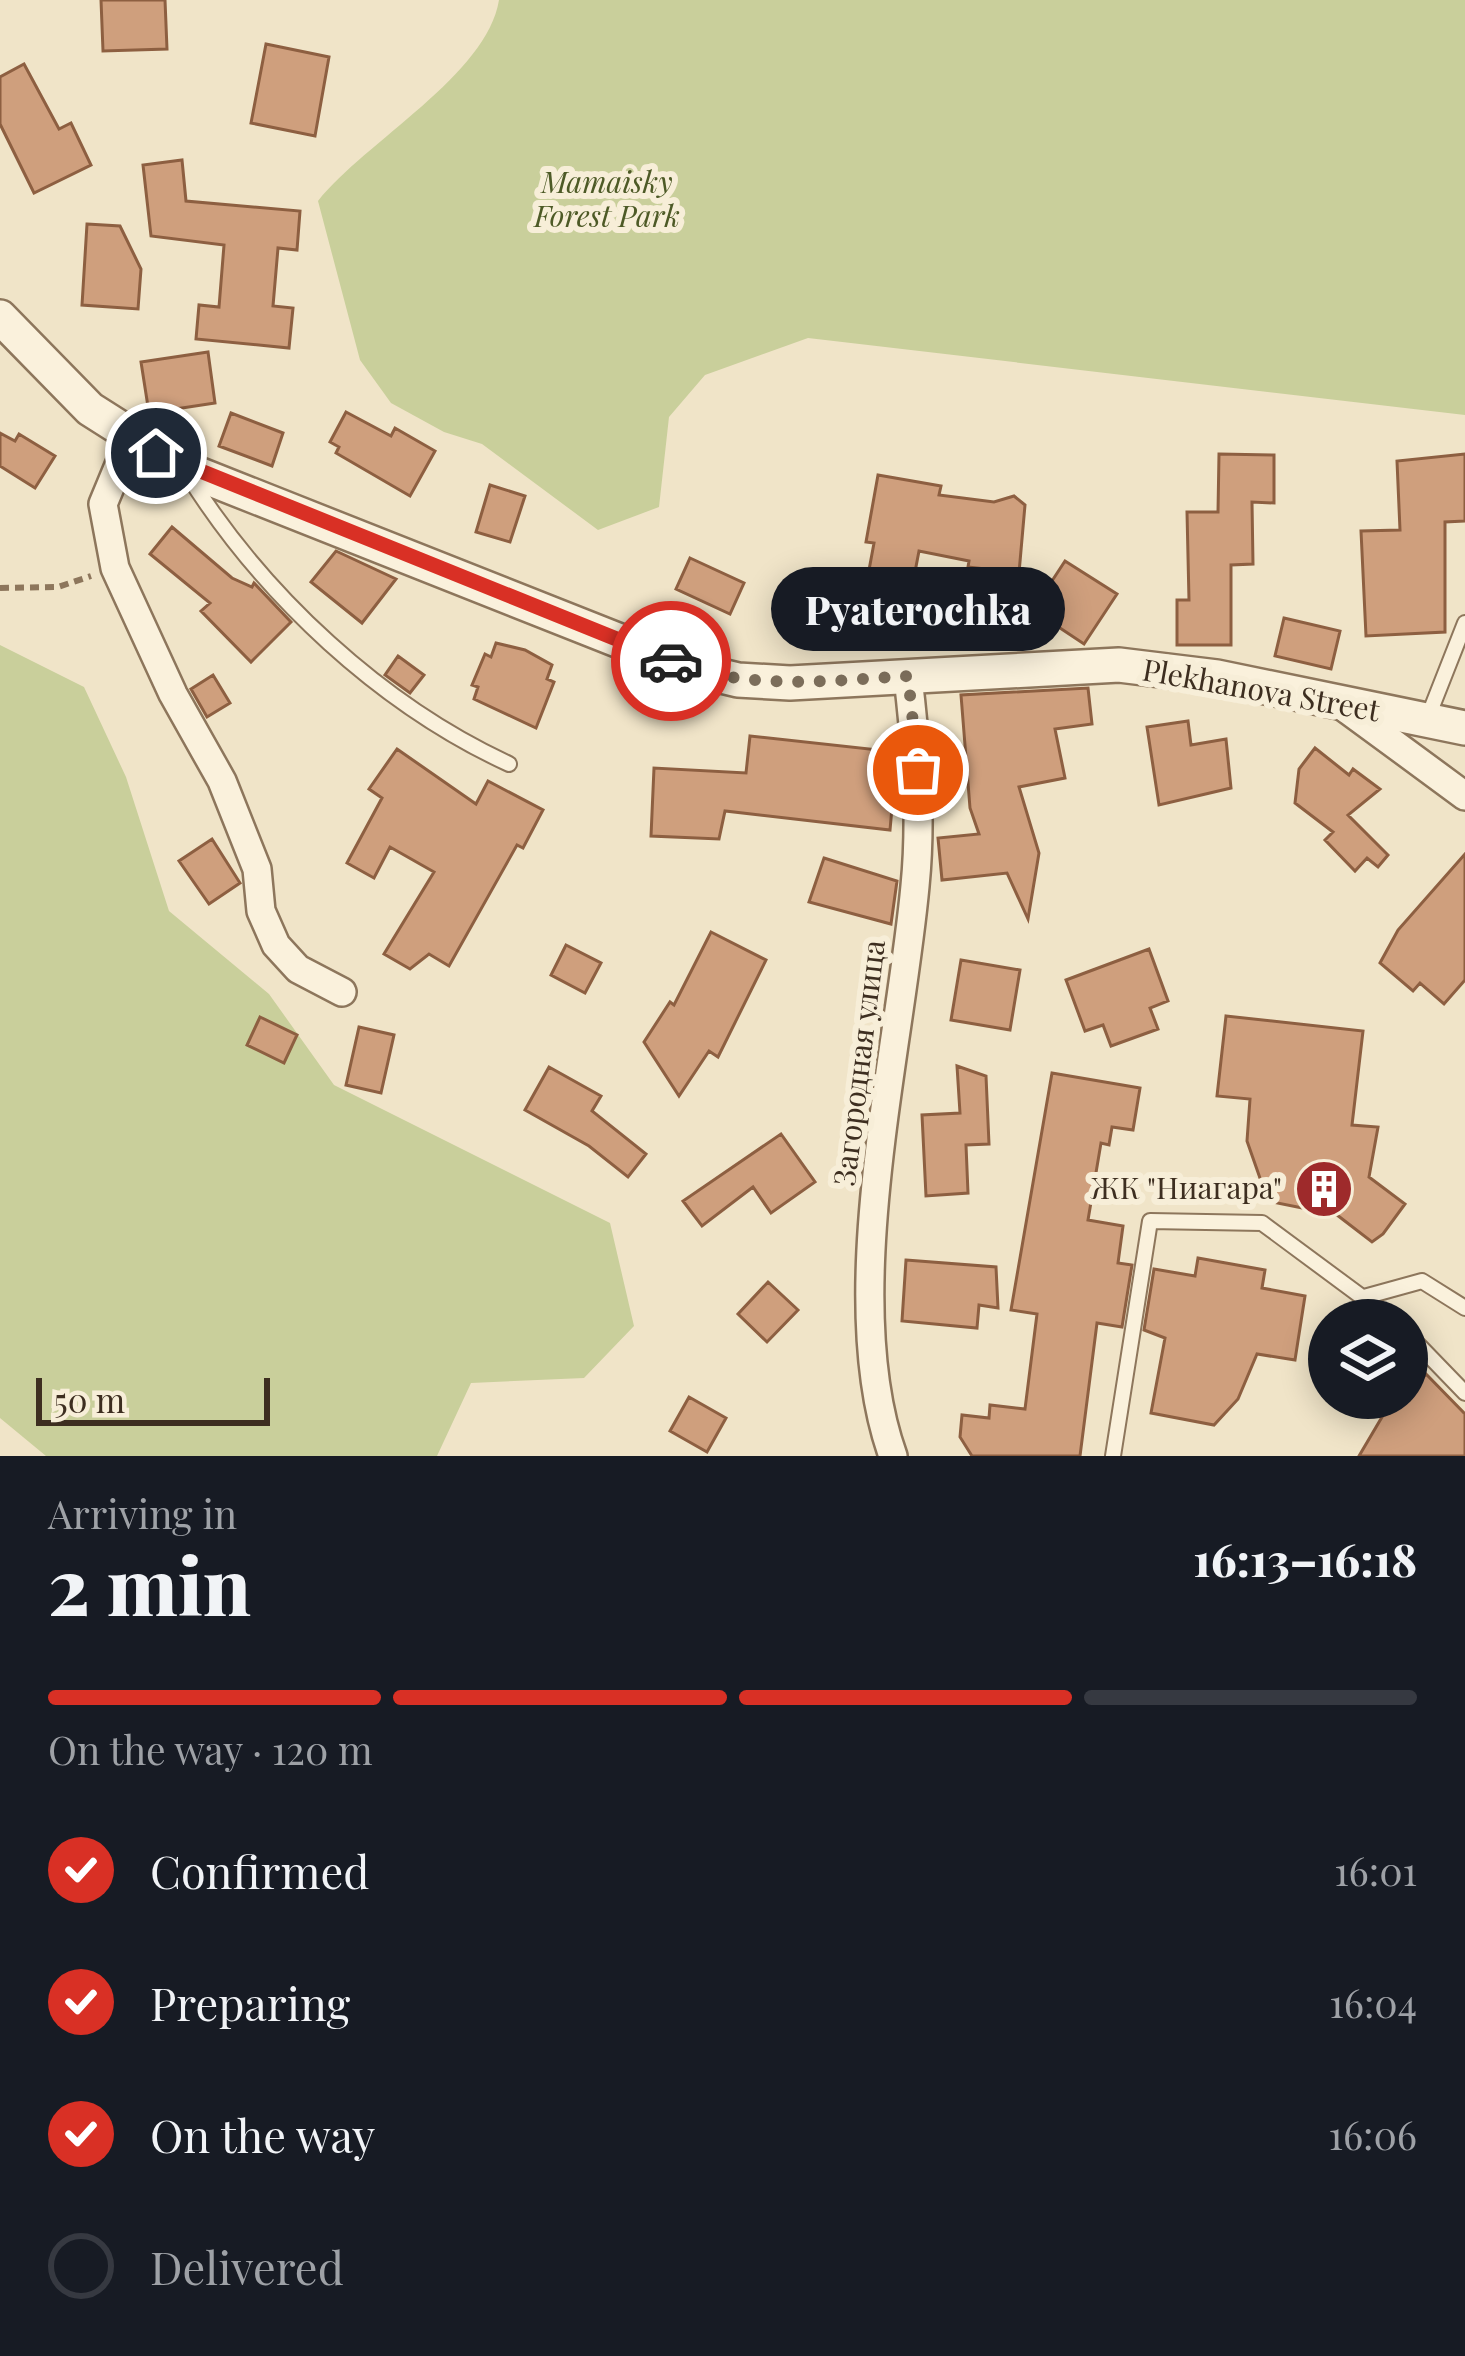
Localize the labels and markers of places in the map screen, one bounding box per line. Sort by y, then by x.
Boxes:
pin [105,402,207,504]
callout: Pyaterochka [771,566,1065,650]
pin [867,719,969,821]
building icon: ЖК "Ниагара" [1293,1158,1355,1220]
place label: ЖК "Ниагара" [1090,1167,1282,1207]

